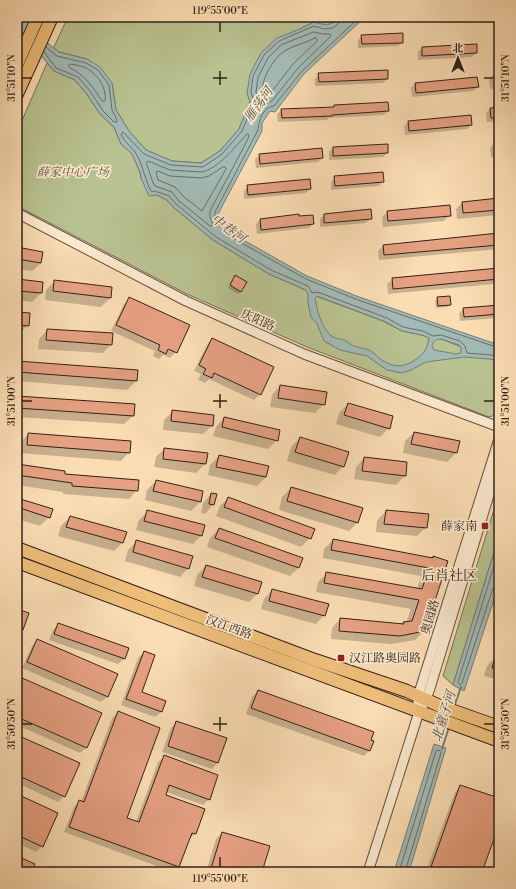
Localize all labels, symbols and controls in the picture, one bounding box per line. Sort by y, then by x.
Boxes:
text: 119°55'00"E [192,5,248,17]
north arrow [438,38,478,78]
text: 北 [453,42,464,56]
text: 31°51'10"N [6,54,18,102]
text: 31°51'10"N [500,54,512,102]
water label: 雁荡河 [241,82,278,125]
park label: 薛家中心广场 [37,165,110,180]
water label: 中巷河 [208,211,251,248]
street label: 庆阳路 [238,306,277,335]
text: 31°51'00"N [6,375,18,426]
text: 31°51'00"N [500,375,512,426]
place label: 薛家南 [441,519,477,534]
marker: 薛家南 [480,521,490,531]
district label: 后肖社区 [421,567,477,585]
street label: 奥园路 [418,598,443,637]
street label: 汉江西路 [204,612,254,643]
place label: 汉江路奥园路 [349,651,421,666]
marker: 汉江路奥园路 [336,653,346,663]
water label: 北童子河 [429,687,460,744]
text: 31°50'50"N [6,698,18,750]
text: 31°50'50"N [500,698,512,750]
text: 119°55'00"E [192,873,248,885]

